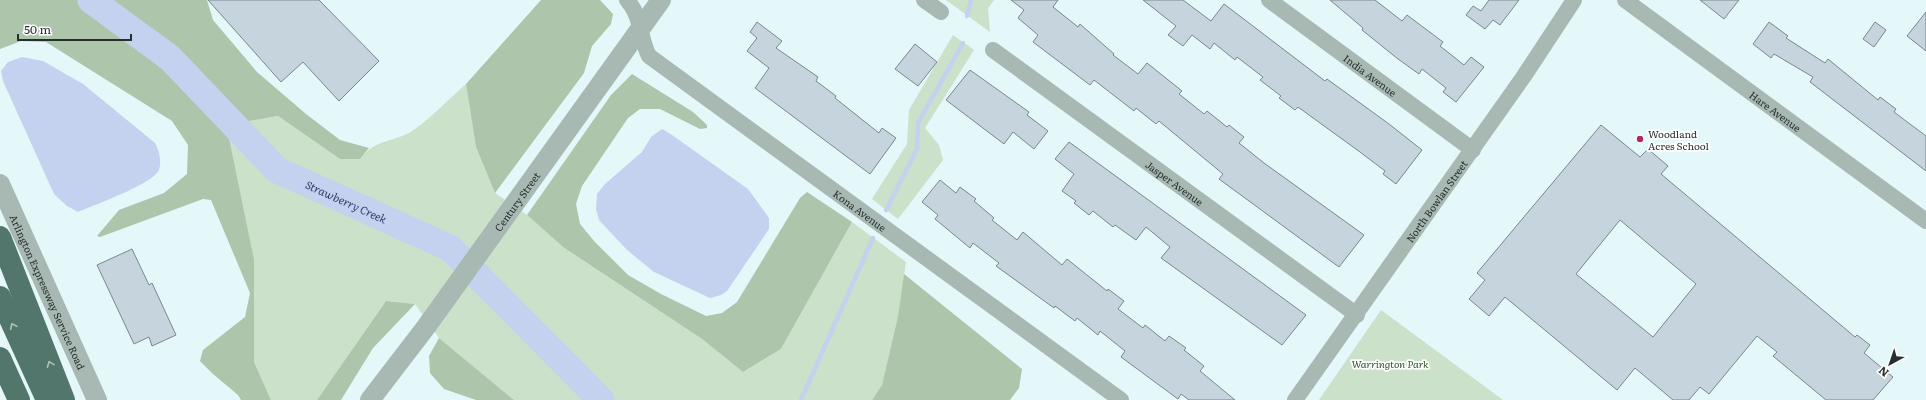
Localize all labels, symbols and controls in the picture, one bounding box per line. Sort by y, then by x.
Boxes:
scale bar [18,16,131,42]
text: 50 m [24,20,51,38]
street label: India Avenue [1341,50,1400,99]
street label: Hare Avenue [1747,87,1805,135]
place label: Woodland Acres School [1648,126,1710,153]
marker: Woodland Acres School [1635,134,1645,144]
street label: Jasper Avenue [1143,156,1207,209]
street label: North Bowlan Street [1401,156,1470,245]
street label: Century Street [490,168,543,234]
water label: Strawberry Creek [303,176,390,227]
street label: Kona Avenue [831,185,890,234]
street label: Arlington Expressway Service Road [7,212,90,372]
one-way arrow [10,323,18,331]
north arrow [1870,344,1910,384]
park label: Warrington Park [1352,356,1429,371]
one-way arrow [46,360,54,367]
text: N [1874,363,1892,382]

